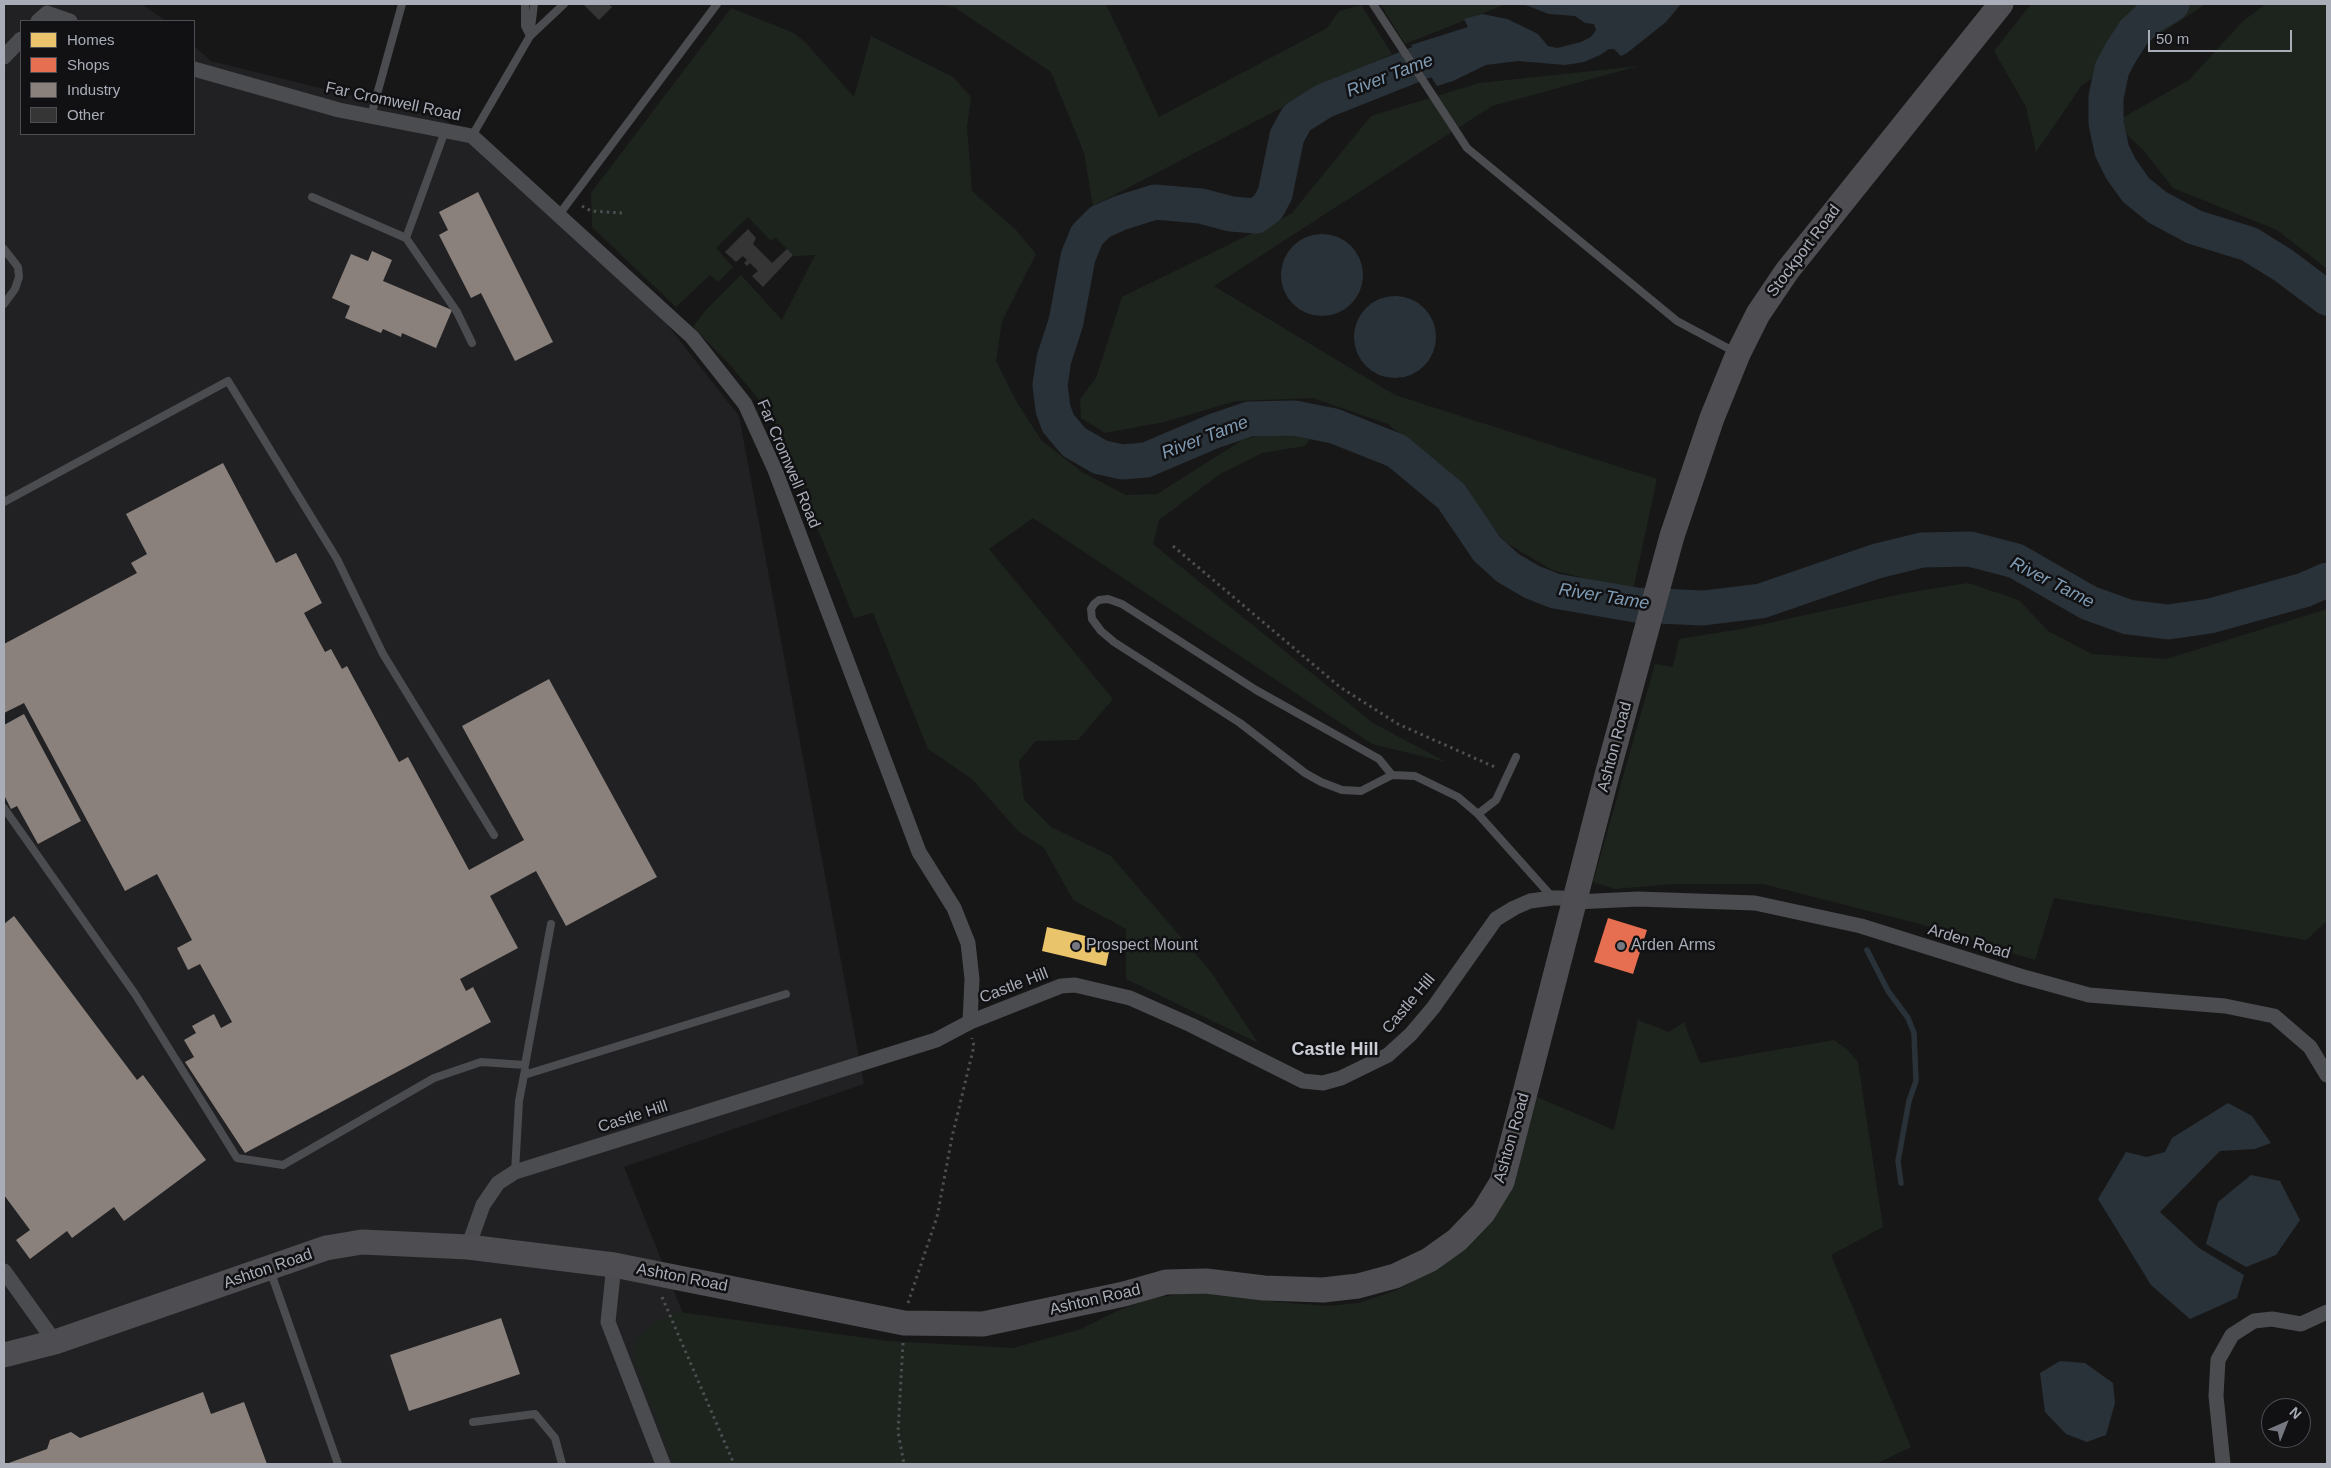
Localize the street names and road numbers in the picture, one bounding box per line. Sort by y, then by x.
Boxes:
street label: Far Cromwell Road [324,78,462,126]
street label: Stockport Road [1763,201,1845,301]
street label: Far Cromwell Road [752,397,824,531]
street label: Ashton Road [1594,700,1636,794]
street label: Arden Road [1925,920,2013,964]
street label: Castle Hill [977,964,1051,1008]
street label: Castle Hill [1379,970,1439,1038]
street label: Ashton Road [1490,1091,1534,1185]
street label: Castle Hill [596,1097,670,1137]
street label: Ashton Road [221,1245,315,1293]
street label: Ashton Road [635,1260,729,1296]
street label: Ashton Road [1048,1280,1142,1320]

